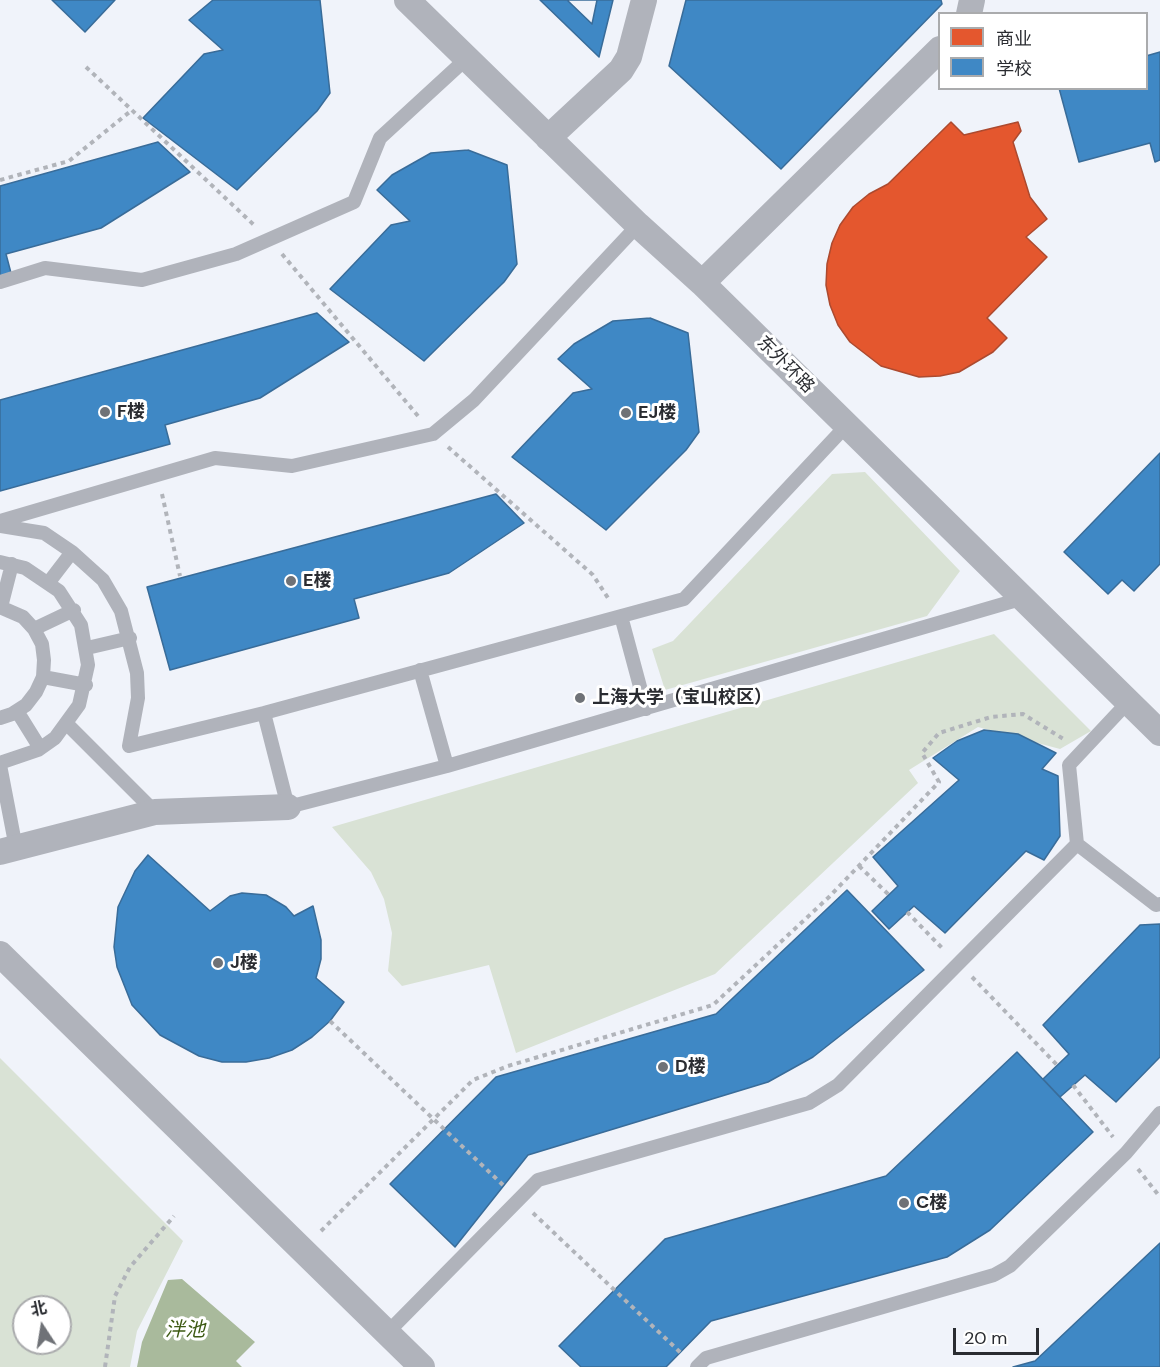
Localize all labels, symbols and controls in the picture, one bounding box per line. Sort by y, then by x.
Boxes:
legend [938,12,1148,90]
text: 商业 [996,27,1032,51]
text: 学校 [996,57,1032,81]
street label: 东外环路 [752,332,818,398]
place label: F楼 [117,401,145,423]
place label: EJ楼 [638,402,676,424]
marker: F楼 [98,405,112,419]
marker: EJ楼 [619,406,633,420]
place label: E楼 [303,570,331,592]
marker: E楼 [284,574,298,588]
place label: 上海大学（宝山校区） [592,687,772,709]
marker: 上海大学（宝山校区） [573,691,587,705]
place label: J楼 [230,952,258,974]
marker: J楼 [211,956,225,970]
place label: D楼 [675,1056,706,1078]
marker: D楼 [656,1060,670,1074]
place label: C楼 [916,1192,947,1214]
marker: C楼 [897,1196,911,1210]
north arrow [12,1295,72,1355]
text: 北 [29,1297,49,1321]
scale bar [956,1316,1042,1354]
water label: 泮池 [165,1319,205,1343]
text: 20 m [964,1326,1007,1350]

